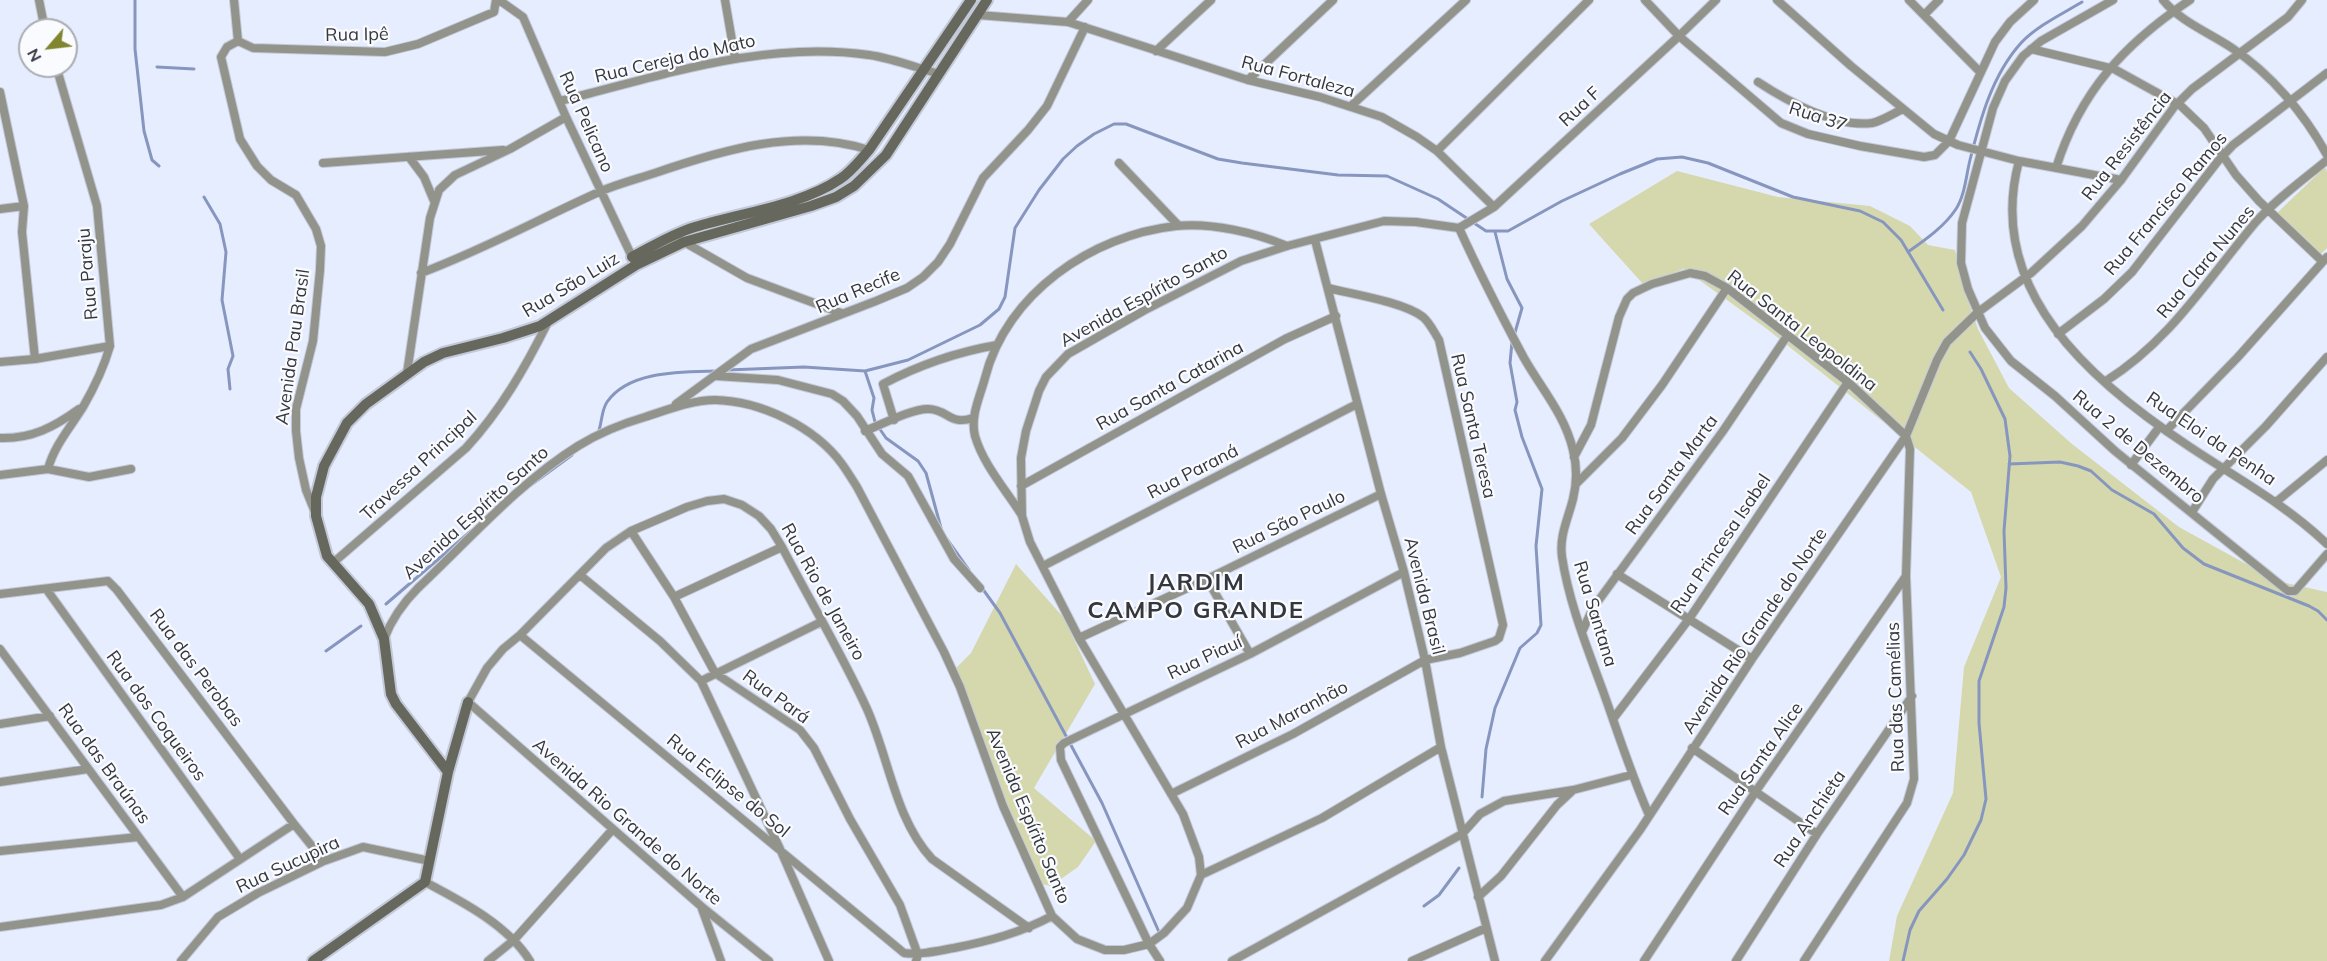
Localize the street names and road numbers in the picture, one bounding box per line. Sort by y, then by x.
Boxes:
street label: Rua Ipê [325,24,389,46]
street label: Rua Cereja do Mato [593,30,757,88]
street label: Rua Fortaleza [1239,51,1357,103]
street label: Rua Pelicano [554,68,618,176]
street label: Rua F [1555,83,1605,131]
street label: Rua Resistência [2078,87,2176,205]
street label: Rua 37 [1786,97,1850,137]
street label: Rua Francisco Ramos [2100,128,2232,280]
street label: Rua Clara Nunes [2152,201,2260,323]
street label: Rua Paraju [73,227,103,321]
street label: Avenida Espírito Santo [1056,242,1232,352]
street label: Rua São Luiz [519,248,623,322]
street label: Rua Recife [813,264,903,318]
street label: Rua Santa Leopoldina [1723,266,1881,396]
street label: Avenida Pau Brasil [271,268,315,426]
street label: Rua Santa Catarina [1093,337,1247,435]
street label: Rua Santa Teresa [1446,352,1500,500]
street label: Rua 2 de Dezembro [2068,386,2208,508]
street label: Rua Eloi da Penha [2142,388,2280,490]
street label: Travessa Principal [356,407,482,525]
street label: Rua Santa Marta [1621,411,1723,539]
street label: Rua Paraná [1144,440,1242,504]
street label: Avenida Espírito Santo [399,442,553,584]
street label: Rua Princesa Isabel [1666,470,1776,618]
street label: Rua São Paulo [1229,485,1349,559]
street label: Rua Rio de Janeiro [776,520,870,664]
street label: Avenida Rio Grande do Norte [1678,524,1832,738]
street label: Avenida Brasil [1399,535,1449,657]
street label: Rua Santana [1569,559,1621,669]
street label: Rua das Perobas [145,605,247,731]
street label: Rua das Camélias [1883,622,1909,772]
street label: Rua Piauí [1164,631,1246,685]
street label: Rua dos Coqueiros [101,647,211,785]
street label: Rua Pará [738,665,814,729]
street label: Rua Maranhão [1232,676,1352,754]
street label: Rua Santa Alice [1714,698,1808,820]
street label: Rua das Braúnas [53,700,155,828]
street label: Avenida Espírito Santo [981,725,1075,907]
street label: Rua Eclipse do Sol [662,730,794,842]
street label: Avenida Rio Grande do Norte [528,734,726,910]
street label: Rua Anchieta [1770,766,1850,872]
street label: Rua Sucupira [233,832,343,898]

